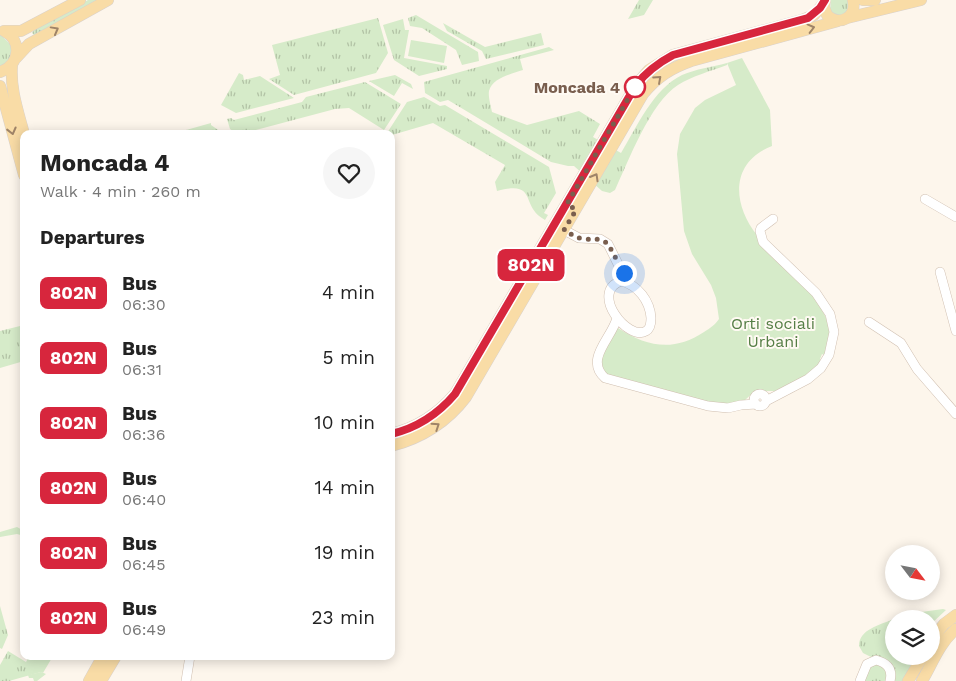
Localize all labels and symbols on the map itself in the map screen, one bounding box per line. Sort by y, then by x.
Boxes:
one-way arrow [807,24,815,34]
one-way arrow [49,26,58,36]
one-way arrow [652,75,661,84]
marker: Moncada 4 [624,76,646,98]
place label: Moncada 4 [534,78,620,97]
one-way arrow [6,126,17,135]
one-way arrow [588,174,598,183]
line badge: 802N [496,249,566,281]
your location [612,261,637,286]
park label: Orti sociali Urbani [731,314,815,351]
one-way arrow [430,423,439,432]
north arrow [885,545,940,600]

